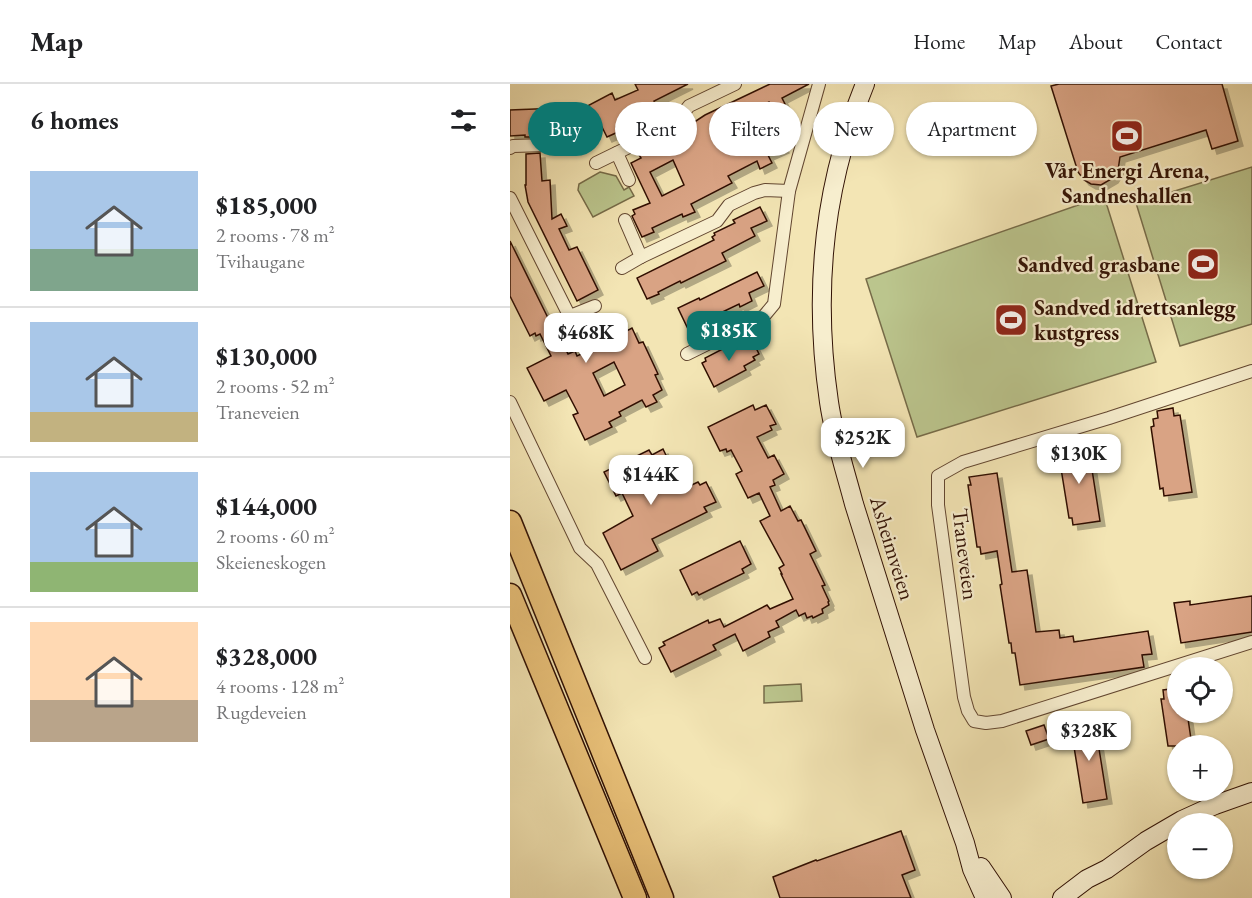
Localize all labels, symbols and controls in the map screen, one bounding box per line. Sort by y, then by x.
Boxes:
text: Map [30,23,83,59]
text: Home [913,28,965,55]
text: Map [998,28,1036,55]
text: About [1069,28,1122,55]
text: Contact [1155,28,1222,55]
chip: Buy [528,102,603,156]
chip: Rent [615,102,697,156]
chip: Filters [709,102,801,156]
chip: New [813,102,894,156]
chip: Apartment [906,102,1037,156]
text: 6 homes [30,103,119,137]
icon: filters [447,104,480,137]
sports icon: Vår Energi Arena, Sandneshallen [1109,118,1145,154]
place label: Vår Energi Arena, Sandneshallen [1045,156,1209,210]
text: $185,000 [216,188,317,222]
icon: home [78,195,150,267]
text: 2 rooms · 78 m² [216,222,335,248]
sports icon: Sandved grasbane [1185,246,1221,282]
text: Tvihaugane [216,248,305,274]
place label: Sandved grasbane [1018,250,1180,279]
place label: Sandved idrettsanlegg kustgress [1034,293,1237,347]
sports icon: Sandved idrettsanlegg kustgress [993,302,1029,338]
pin: $185K [687,311,771,362]
pin: $468K [544,313,628,364]
text: $185K [701,317,757,343]
text: $468K [558,319,614,345]
text: $130,000 [216,339,317,373]
icon: home [78,346,150,418]
text: 2 rooms · 52 m² [216,373,335,399]
text: Traneveien [216,399,300,425]
pin: $252K [821,418,905,469]
text: $252K [835,424,891,450]
pin: $130K [1037,434,1121,485]
text: $130K [1051,440,1107,466]
pin: $144K [609,455,693,506]
text: $144K [623,461,679,487]
text: $144,000 [216,489,317,523]
street label: Asheimveien [863,492,922,604]
icon: home [78,496,150,568]
street label: Traneveien [945,507,986,602]
text: 2 rooms · 60 m² [216,523,335,549]
text: Skeieneskogen [216,549,326,575]
text: $328,000 [216,639,317,673]
icon: home [78,646,150,718]
map controls [1167,657,1233,879]
button: locate [1167,657,1233,723]
text: 4 rooms · 128 m² [216,673,344,699]
text: Rugdeveien [216,699,307,725]
pin: $328K [1047,711,1131,762]
text: $328K [1061,717,1117,743]
button: + [1167,735,1233,801]
button: − [1167,813,1233,879]

